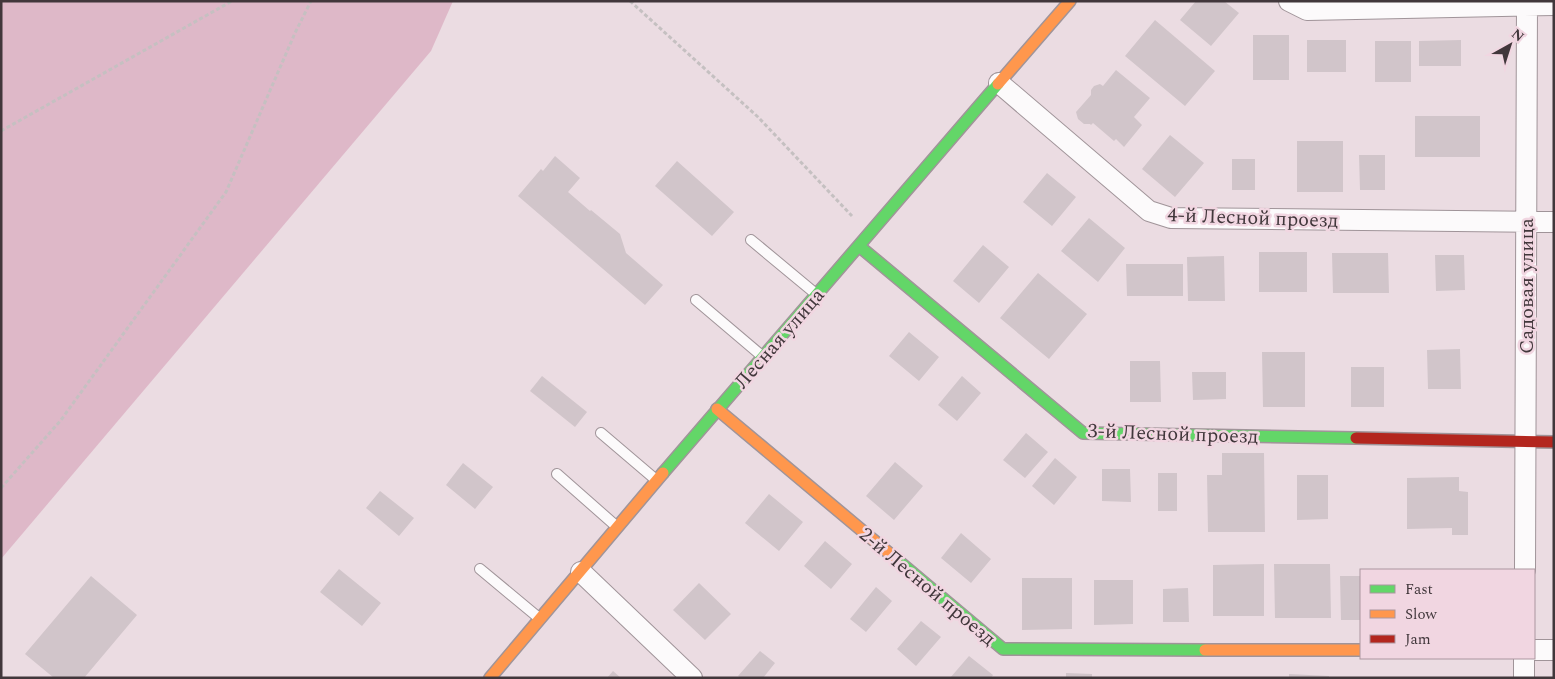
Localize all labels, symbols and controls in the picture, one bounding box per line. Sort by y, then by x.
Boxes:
north arrow [1485,20,1535,70]
text: N [1507,24,1529,47]
street label: 4-й Лесной проезд [1167,200,1339,236]
street label: Садовая улица [1512,218,1542,354]
street label: Лесная улица [727,282,832,396]
street label: 3-й Лесной проезд [1087,416,1259,452]
street label: 2-й Лесной проезд [852,520,1003,653]
legend [1360,569,1535,659]
text: Fast [1405,578,1433,601]
text: Slow [1405,603,1437,626]
text: Jam [1405,628,1431,651]

